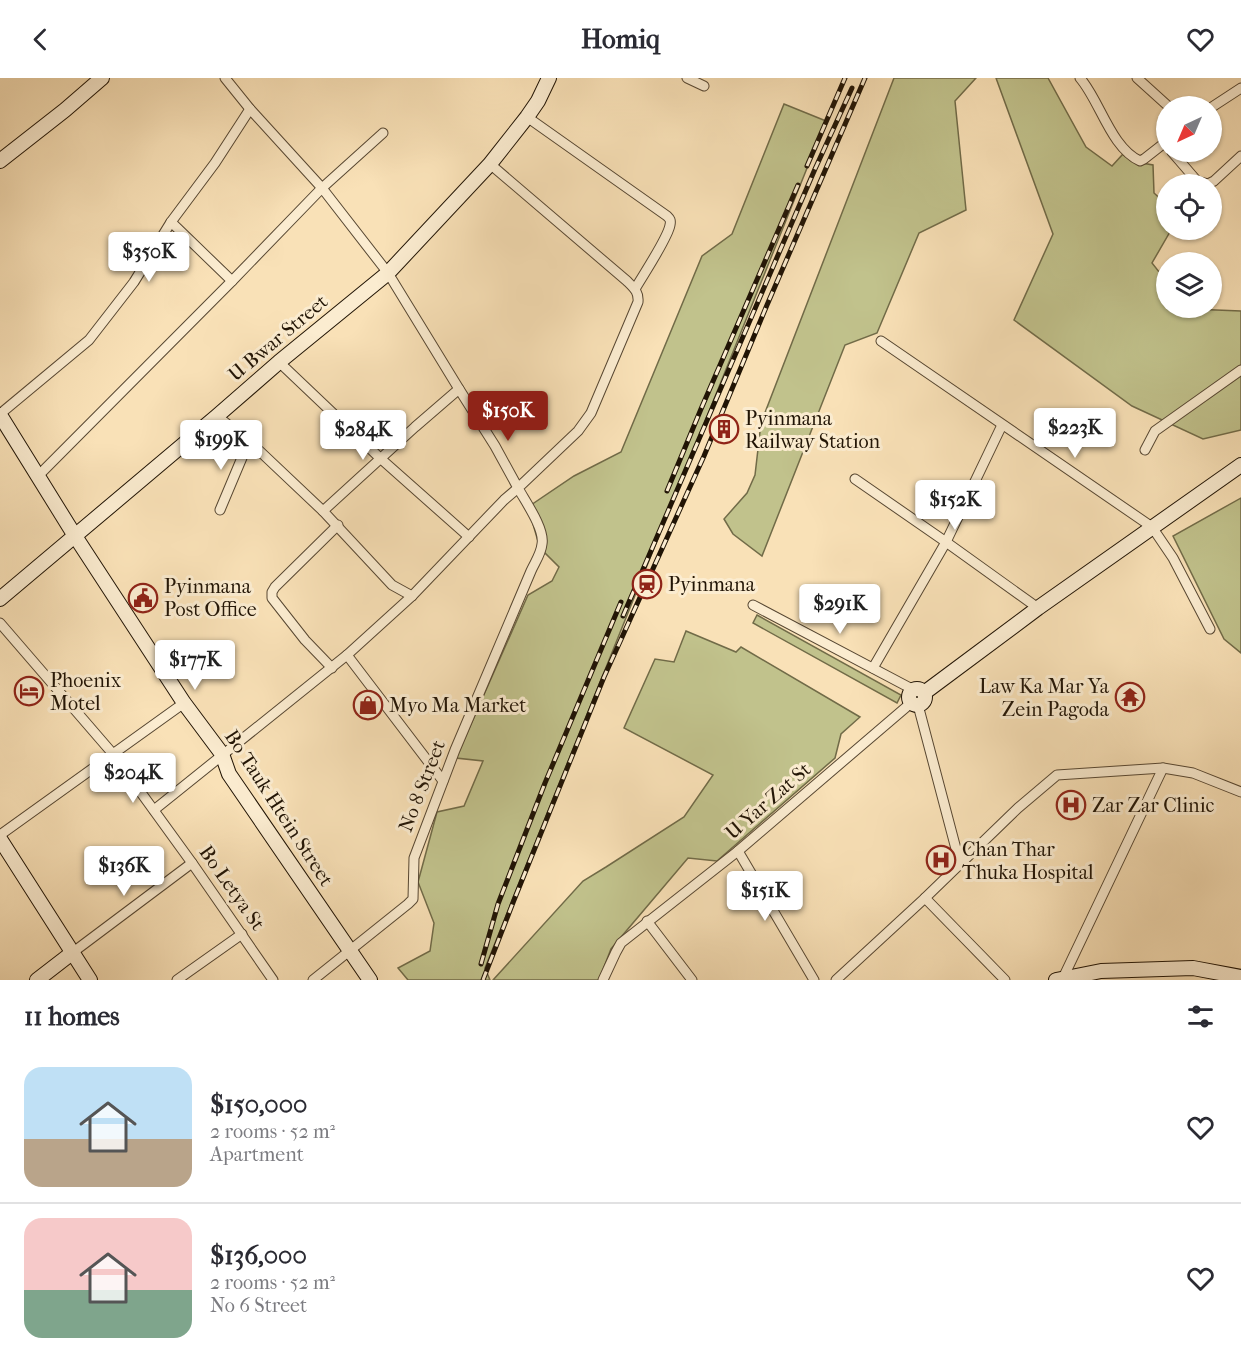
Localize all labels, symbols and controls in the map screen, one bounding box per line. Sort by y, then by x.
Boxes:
icon: back [24,23,57,56]
text: Homiq [581,23,660,55]
icon: heart [1184,23,1217,56]
north arrow [1156,96,1222,162]
map controls [1156,96,1222,318]
button: locate [1156,174,1222,240]
pin: $350K [107,232,191,283]
text: $350K [122,240,176,263]
button: layers [1156,252,1222,318]
street label: U Bwar Street [224,290,332,386]
pin: $150K [466,391,550,442]
text: $150K [482,399,534,422]
place label: Pyinmana Railway Station [745,407,880,453]
pin: $223K [1033,408,1117,459]
pin: $284K [321,410,405,461]
building icon: Pyinmana Railway Station [708,413,740,445]
text: $223K [1048,416,1102,439]
text: $284K [334,418,392,441]
pin: $199K [179,420,263,471]
text: $199K [194,428,248,451]
pin: $152K [913,480,997,531]
text: $152K [929,488,981,511]
station icon: Pyinmana [631,568,663,600]
place label: Pyinmana [668,573,756,596]
place label: Pyinmana Post Office [164,575,257,621]
public building icon: Pyinmana Post Office [127,582,159,614]
pin: $291K [798,584,882,635]
text: $291K [813,592,867,615]
pin: $177K [153,640,237,691]
text: $177K [169,648,221,671]
place label: Phoenix Motel [50,669,122,715]
hotel icon: Phoenix Motel [13,675,45,707]
place label: Law Ka Mar Ya Zein Pagoda [979,675,1110,721]
temple icon: Law Ka Mar Ya Zein Pagoda [1114,681,1146,713]
shop icon: Myo Ma Market [352,689,384,721]
place label: Myo Ma Market [389,694,526,717]
street label: Bo Tauk Htein Street [220,726,338,890]
street label: No 8 Street [394,737,450,835]
pin: $204K [91,753,175,804]
street label: U Yar Zat St [721,758,815,844]
text: $204K [104,761,162,784]
hospital icon: Zar Zar Clinic [1055,789,1087,821]
place label: Zar Zar Clinic [1092,794,1214,817]
place label: Chan Thar Thuka Hospital [962,838,1094,884]
street label: Bo Letya St [194,841,270,935]
hospital icon: Chan Thar Thuka Hospital [925,844,957,876]
pin: $136K [82,846,166,897]
text: $136K [98,854,150,877]
pin: $151K [723,871,807,922]
text: $151K [741,879,789,902]
icon: filters [1184,1000,1217,1033]
text: 11 homes [24,1001,120,1032]
text: $150,000 [210,1089,307,1120]
icon: home [72,1091,144,1163]
icon: heart [1184,1111,1217,1144]
text: 2 rooms · 52 m² [210,1120,335,1143]
text: Apartment [210,1143,304,1166]
text: $136,000 [210,1240,307,1271]
icon: home [72,1242,144,1314]
icon: heart [1184,1262,1217,1295]
text: 2 rooms · 52 m² [210,1271,335,1294]
text: No 6 Street [210,1294,307,1317]

